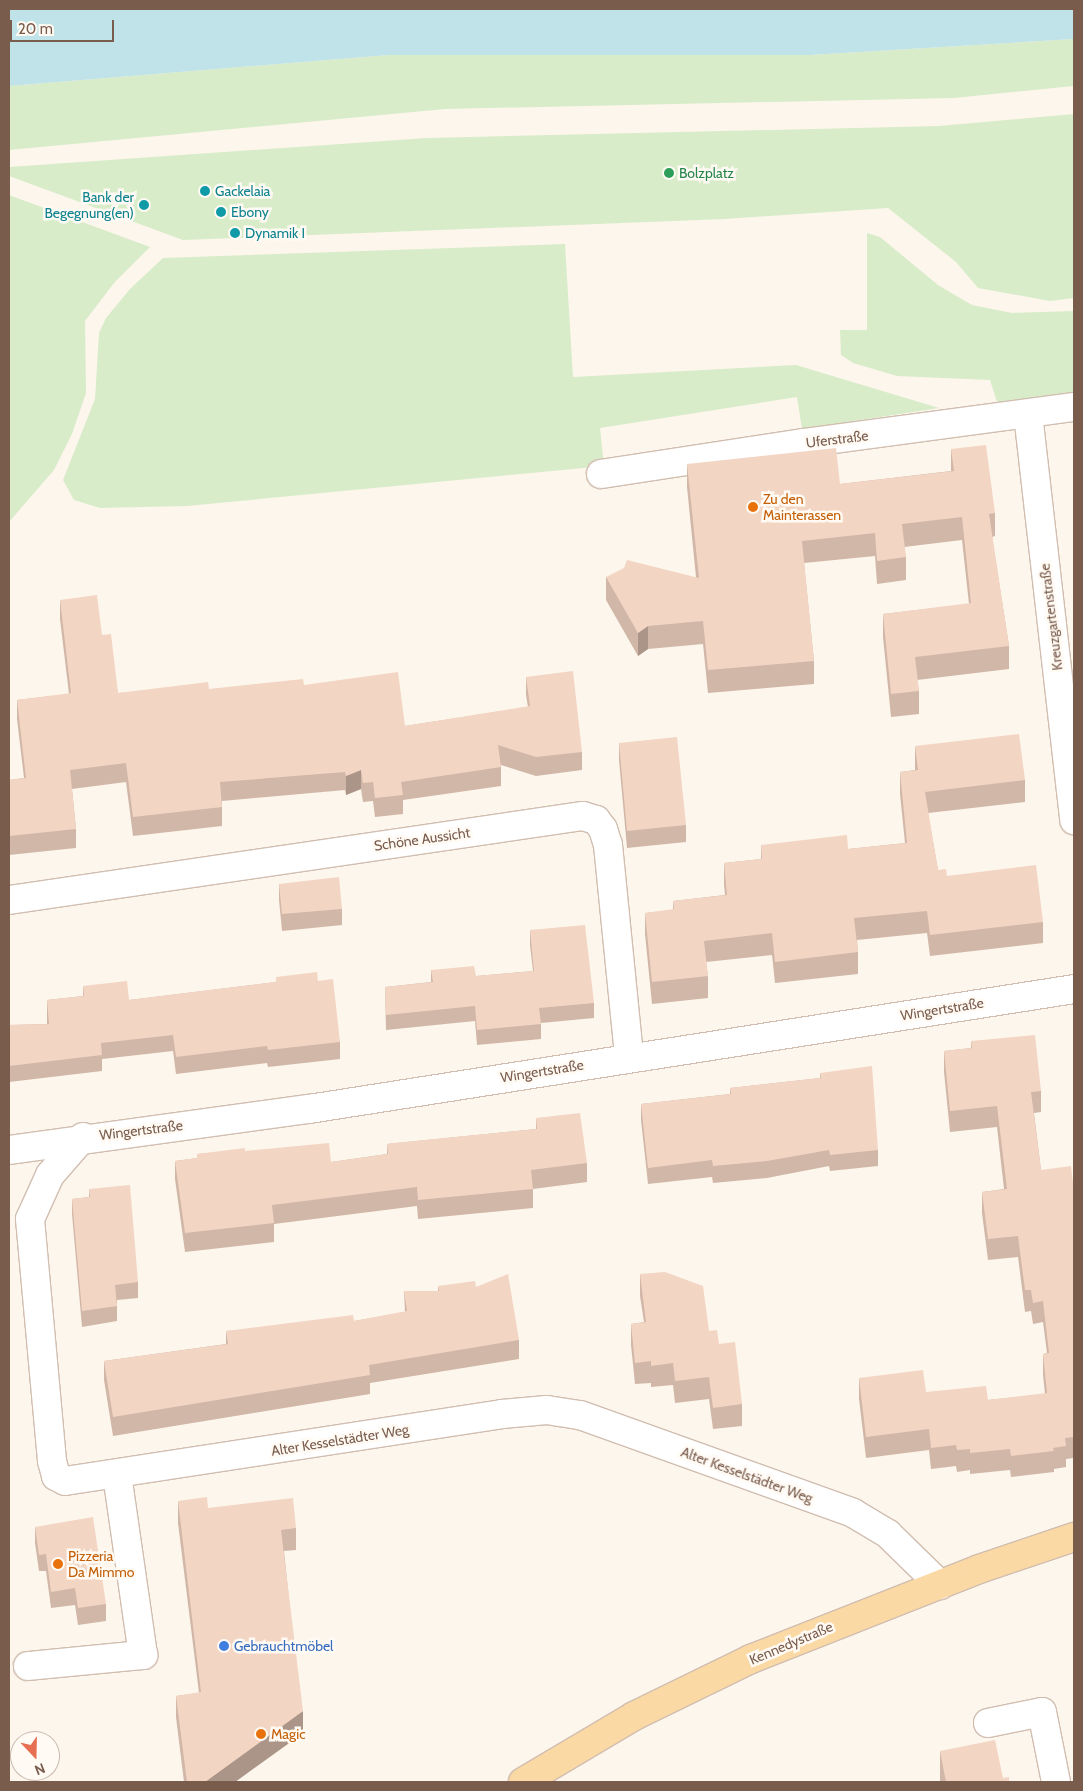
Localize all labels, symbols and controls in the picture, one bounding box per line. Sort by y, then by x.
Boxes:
scale bar [12,10,116,42]
text: 20 m [18,20,53,38]
place label: Bolzplatz [679,165,734,181]
marker: Bolzplatz [663,167,675,179]
place label: Gackelaia [215,183,270,199]
marker: Gackelaia [199,185,211,197]
place label: Bank der Begegnung(en) [44,189,134,222]
marker: Bank der Begegnung(en) [138,199,150,211]
place label: Ebony [231,204,269,220]
marker: Ebony [215,206,227,218]
place label: Dynamik I [245,225,305,241]
marker: Dynamik I [229,227,241,239]
street label: Uferstraße [805,427,869,451]
place label: Zu den Mainterassen [763,491,841,524]
marker: Zu den Mainterassen [747,501,759,513]
street label: Kreuzgartenstraße [1036,563,1066,671]
street label: Schöne Aussicht [373,824,471,854]
street label: Wingertstraße [899,994,985,1024]
street label: Wingertstraße [499,1056,585,1086]
street label: Wingertstraße [98,1117,184,1143]
street label: Alter Kesselstädter Weg [270,1421,410,1459]
street label: Alter Kesselstädter Weg [679,1443,815,1507]
place label: Pizzeria Da Mimmo [68,1548,134,1580]
marker: Pizzeria Da Mimmo [52,1558,64,1570]
street label: Kennedystraße [747,1618,835,1668]
place label: Gebrauchtmöbel [234,1638,333,1654]
marker: Gebrauchtmöbel [218,1640,230,1652]
place label: Magic [271,1726,306,1742]
marker: Magic [255,1728,267,1740]
north arrow [10,1731,60,1781]
text: N [32,1759,48,1779]

